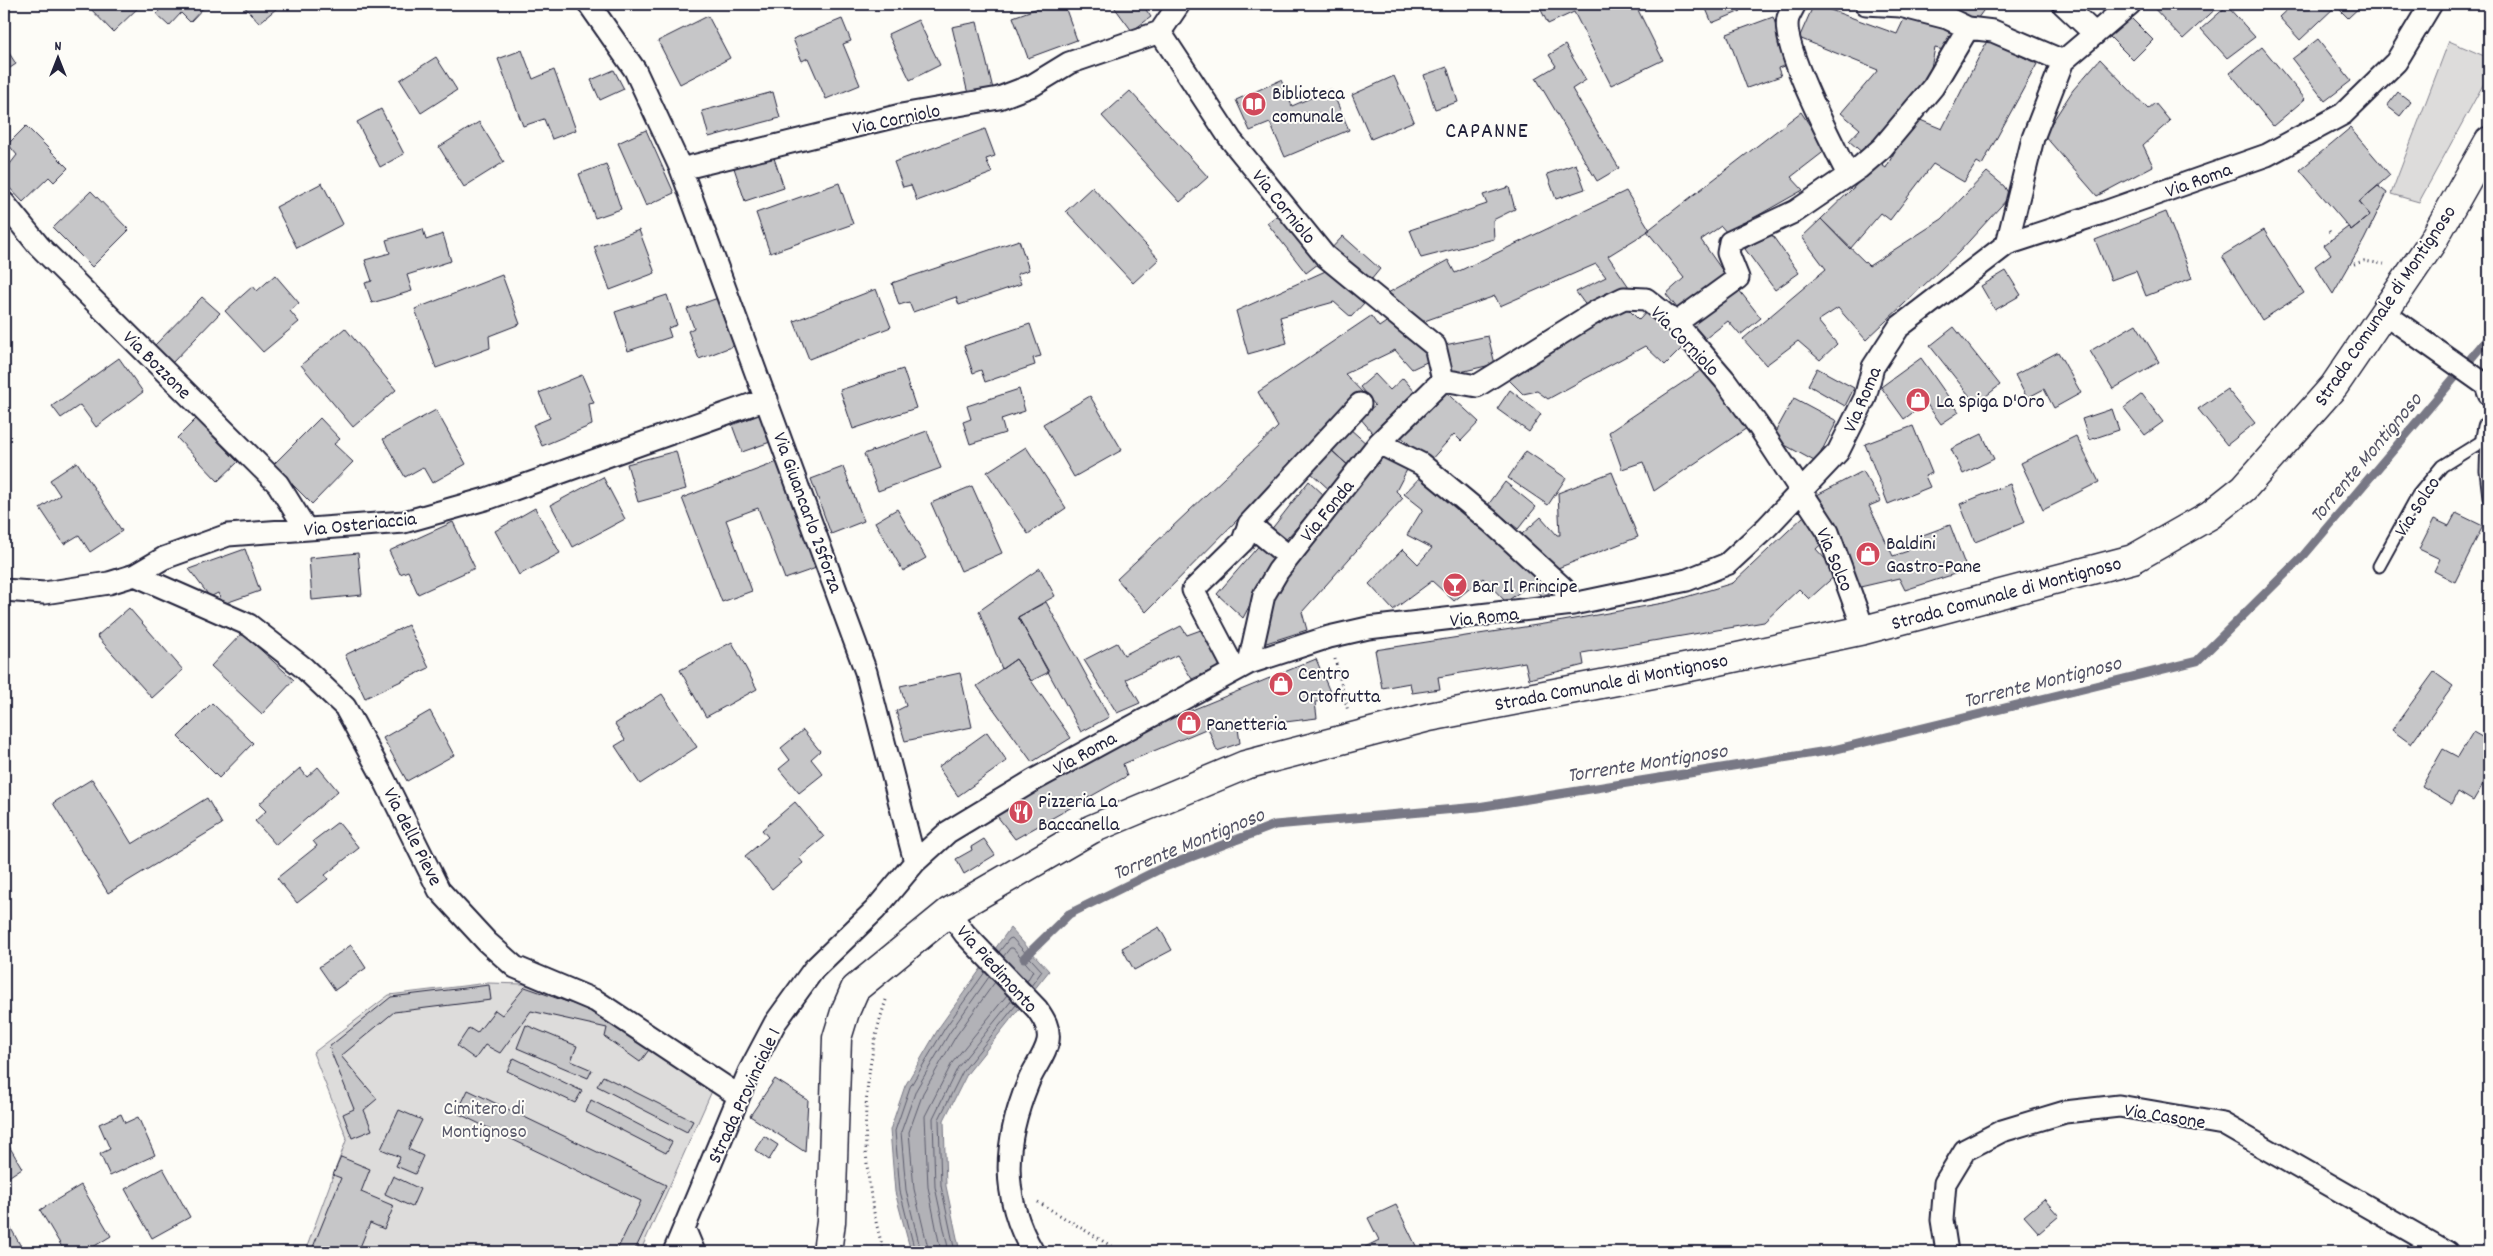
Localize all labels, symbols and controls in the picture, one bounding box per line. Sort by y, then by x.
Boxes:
north arrow [32,32,82,82]
text: N [55,37,62,57]
place label: Biblioteca comunale [1272,81,1345,132]
library icon: Biblioteca comunale [1241,91,1267,117]
street label: Via Corniolo [850,98,943,144]
district label: CAPANNE [1445,117,1529,148]
street label: Via Roma [2162,157,2237,207]
street label: Via Corniolo [1244,165,1322,251]
street label: Strada Comunale di Montignoso [2309,201,2464,413]
street label: Via Corniolo [1643,300,1725,384]
street label: Via Bozzone [115,325,197,407]
street label: Via Roma [1837,362,1890,437]
water label: Torrente Montignoso [2304,386,2432,530]
shop icon: La Spiga D'Oro [1905,387,1931,413]
place label: La Spiga D'Oro [1936,389,2045,417]
street label: Via Giuancarlo 2Sforza [764,429,848,598]
street label: Via Solco [2389,472,2448,543]
street label: Via Fonda [1294,474,1363,549]
street label: Via Osteriaccia [303,506,419,546]
street label: Via Solco [1807,524,1859,596]
place label: Baldini Gastro-Pane [1886,531,1981,582]
shop icon: Baldini Gastro-Pane [1855,541,1881,567]
street label: Strada Comunale di Montignoso [1889,551,2125,639]
bar icon: Bar Il Principe [1442,572,1468,598]
place label: Bar Il Principe [1472,574,1578,602]
street label: Via Roma [1449,601,1521,637]
street label: Strada Comunale di Montignoso [1493,648,1731,720]
water label: Torrente Montignoso [1961,649,2126,718]
place label: Centro Ortofrutta [1298,661,1381,712]
shop icon: Centro Ortofrutta [1268,671,1294,697]
shop icon: Panetteria [1176,710,1202,736]
place label: Panetteria [1206,712,1287,740]
street label: Via Roma [1048,725,1123,784]
water label: Torrente Montignoso [1565,737,1731,792]
street label: Via delle Pieve [375,783,448,892]
place label: Pizzeria La Baccanella [1038,789,1120,840]
restaurant icon: Pizzeria La Baccanella [1008,799,1034,825]
water label: Torrente Montignoso [1109,801,1271,890]
street label: Via Piedimonto [949,920,1043,1020]
street label: Strada Provinciale 1 [702,1024,789,1169]
park label: Cimitero di Montignoso [441,1096,527,1147]
street label: Via Casone [2122,1098,2207,1138]

